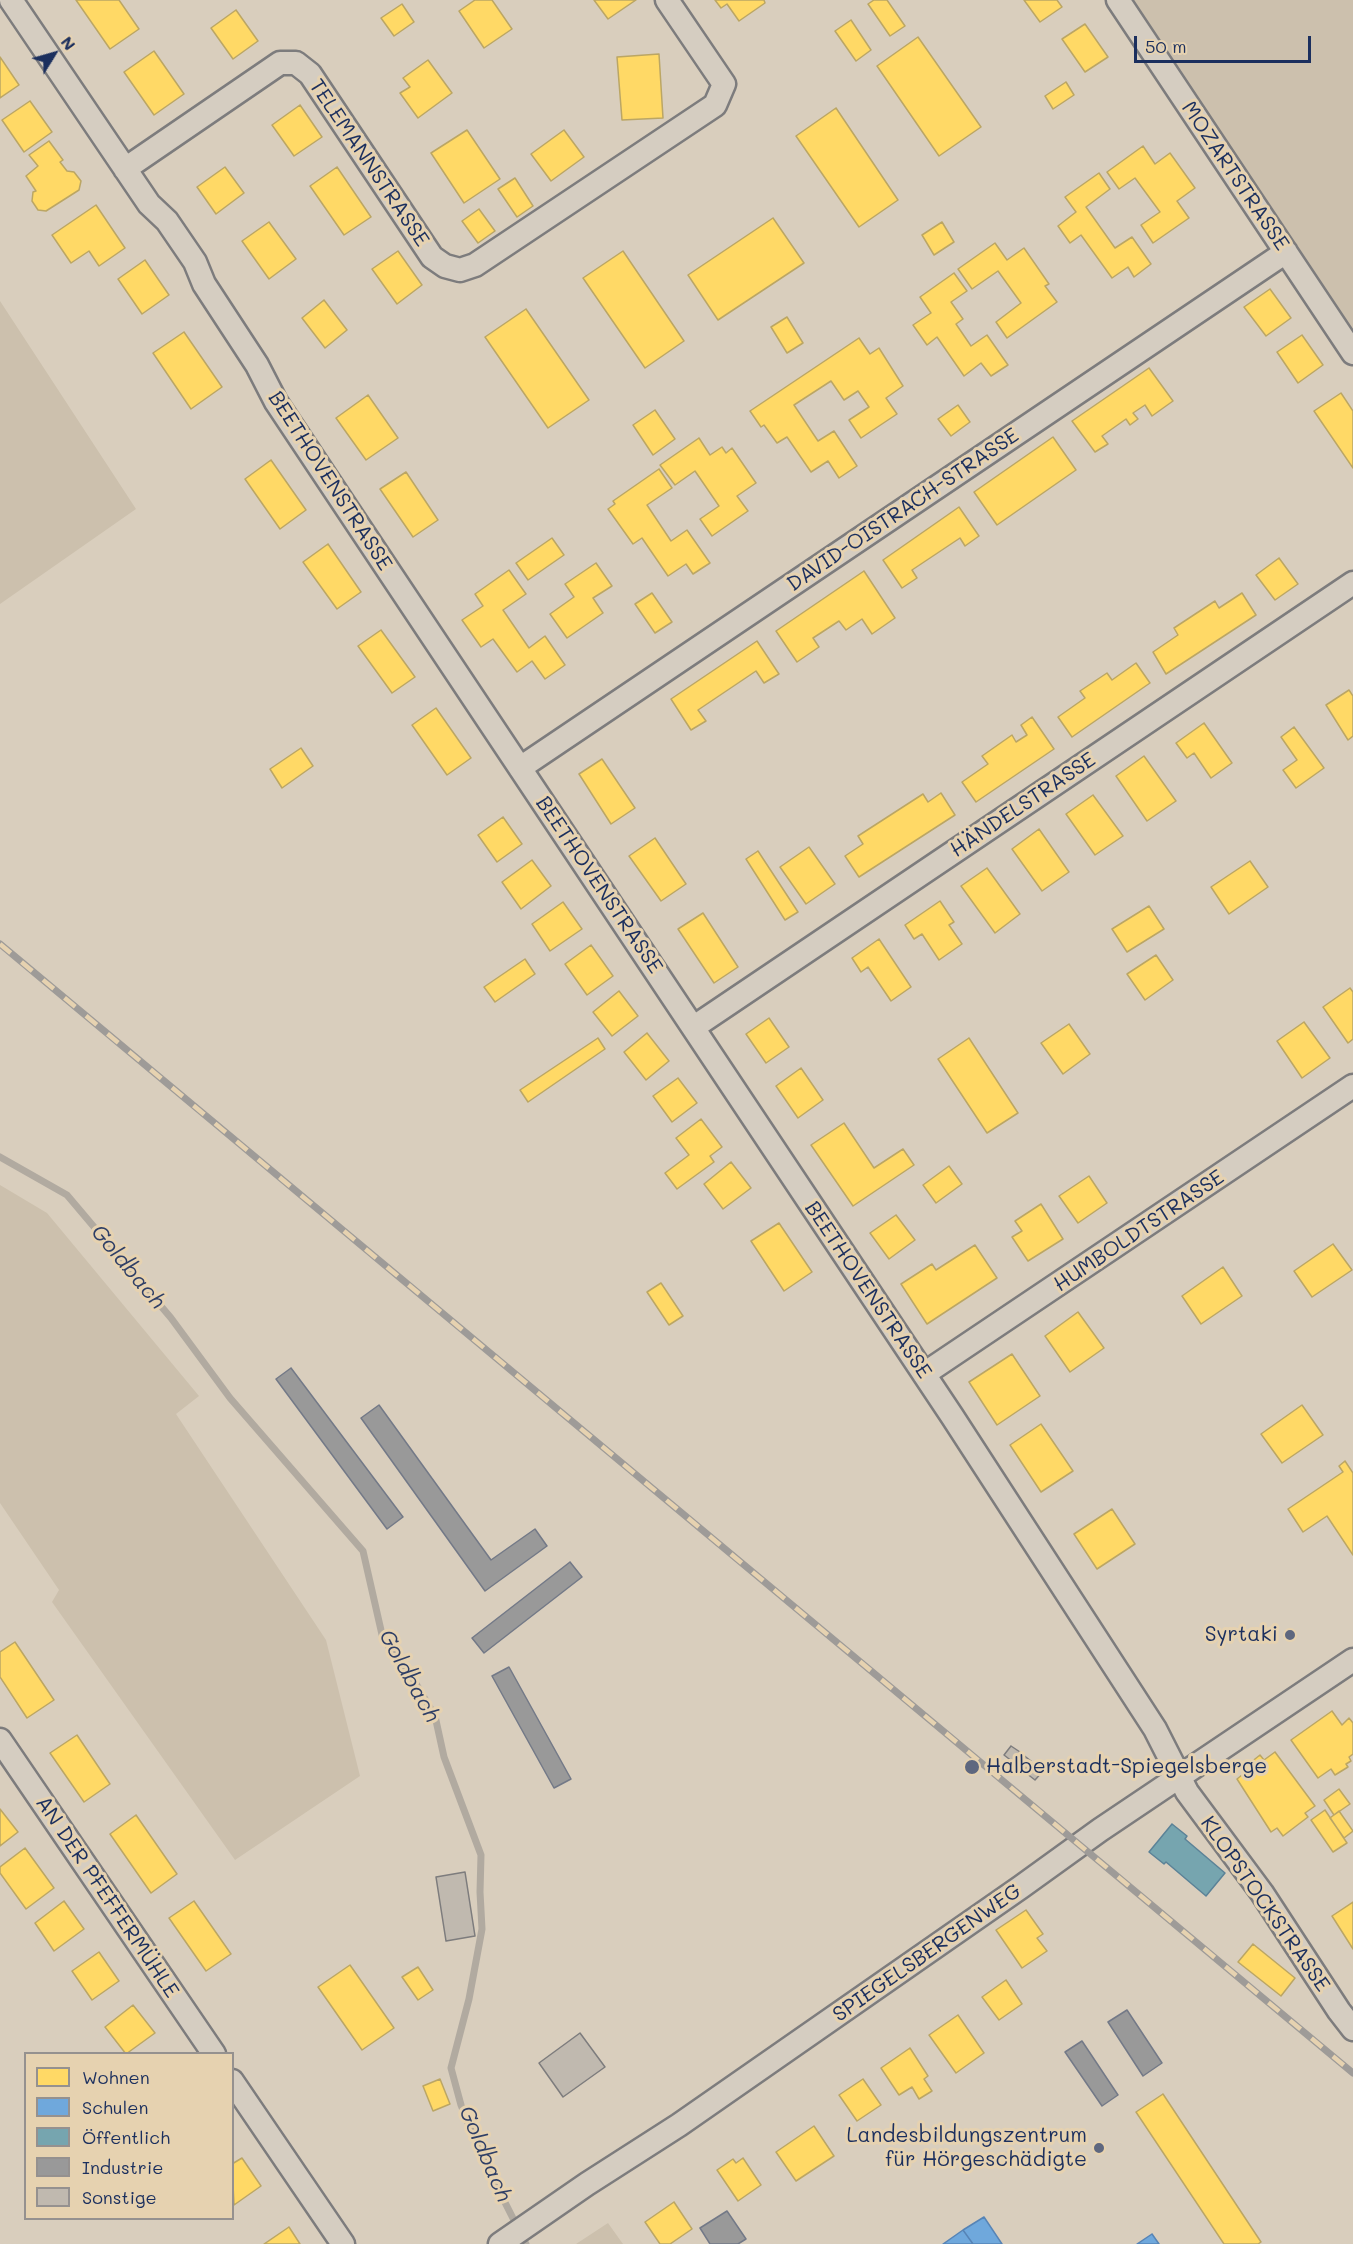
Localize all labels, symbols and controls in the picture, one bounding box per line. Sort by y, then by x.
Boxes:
north arrow [24,24,84,84]
scale bar [1137,24,1314,62]
text: N [57,32,81,54]
text: 50 m [1145,34,1187,58]
street label: TELEMANNSTRASSE [304,75,434,251]
street label: MOZARTSTRASSE [1176,97,1294,255]
street label: BEETHOVENSTRASSE [263,387,397,575]
street label: DAVID-OISTRACH-STRASSE [782,423,1024,597]
street label: HÄNDELSTRASSE [946,747,1100,863]
street label: BEETHOVENSTRASSE [530,791,668,979]
street label: HUMBOLDTSTRASSE [1049,1165,1229,1297]
street label: BEETHOVENSTRASSE [799,1196,937,1384]
water label: Goldbach [85,1219,171,1315]
place label: Syrtaki [1205,1622,1278,1648]
water label: Goldbach [373,1625,445,1727]
marker: Syrtaki [1283,1628,1297,1642]
place label: Halberstadt-Spiegelsberge [986,1754,1267,1780]
marker: Halberstadt-Spiegelsberge [963,1758,981,1776]
street label: AN DER PFEFFERMÜHLE [30,1791,184,2003]
street label: KLOPSTOCKSTRASSE [1195,1811,1335,1997]
street label: SPIEGELSBERGENWEG [828,1878,1026,2028]
legend [24,2052,234,2220]
text: Wohnen [82,2065,150,2089]
text: Schulen [82,2095,148,2119]
water label: Goldbach [453,2102,517,2206]
place label: Landesbildungszentrum für Hörgeschädigte [847,2123,1087,2173]
text: Öffentlich [82,2125,170,2149]
marker: Landesbildungszentrum für Hörgeschädigte [1092,2141,1106,2155]
text: Industrie [82,2155,163,2179]
text: Sonstige [82,2185,157,2209]

